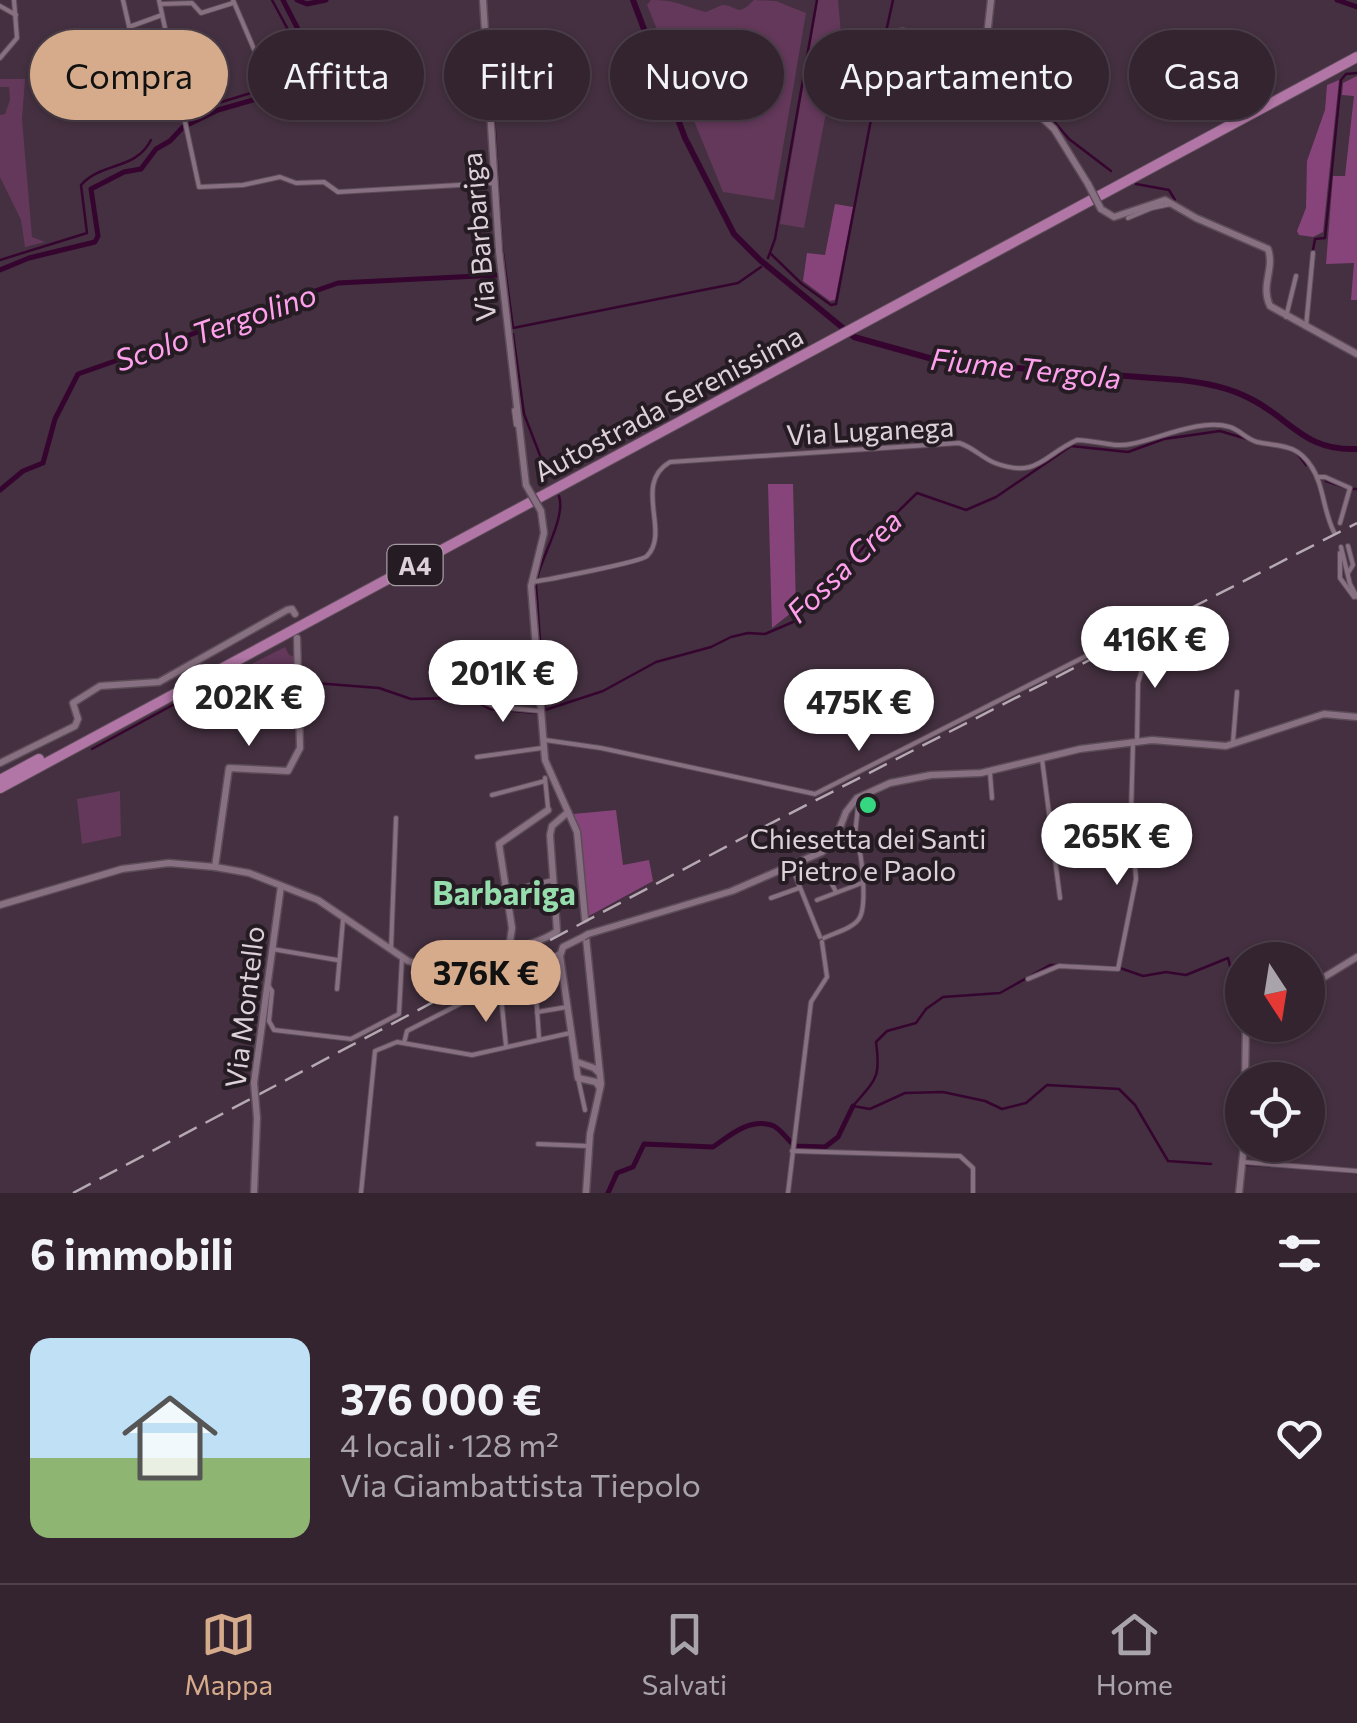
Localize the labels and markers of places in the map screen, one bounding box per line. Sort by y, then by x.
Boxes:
pin: 416K € [1074,606,1236,691]
pin: 201K € [422,640,584,725]
pin: 202K € [168,664,330,749]
pin: 475K € [778,669,940,754]
marker: Chiesetta dei Santi Pietro e Paolo [857,794,879,816]
pin: 265K € [1036,803,1198,888]
place label: Chiesetta dei Santi Pietro e Paolo [750,821,986,887]
pin: 376K € [405,940,567,1025]

